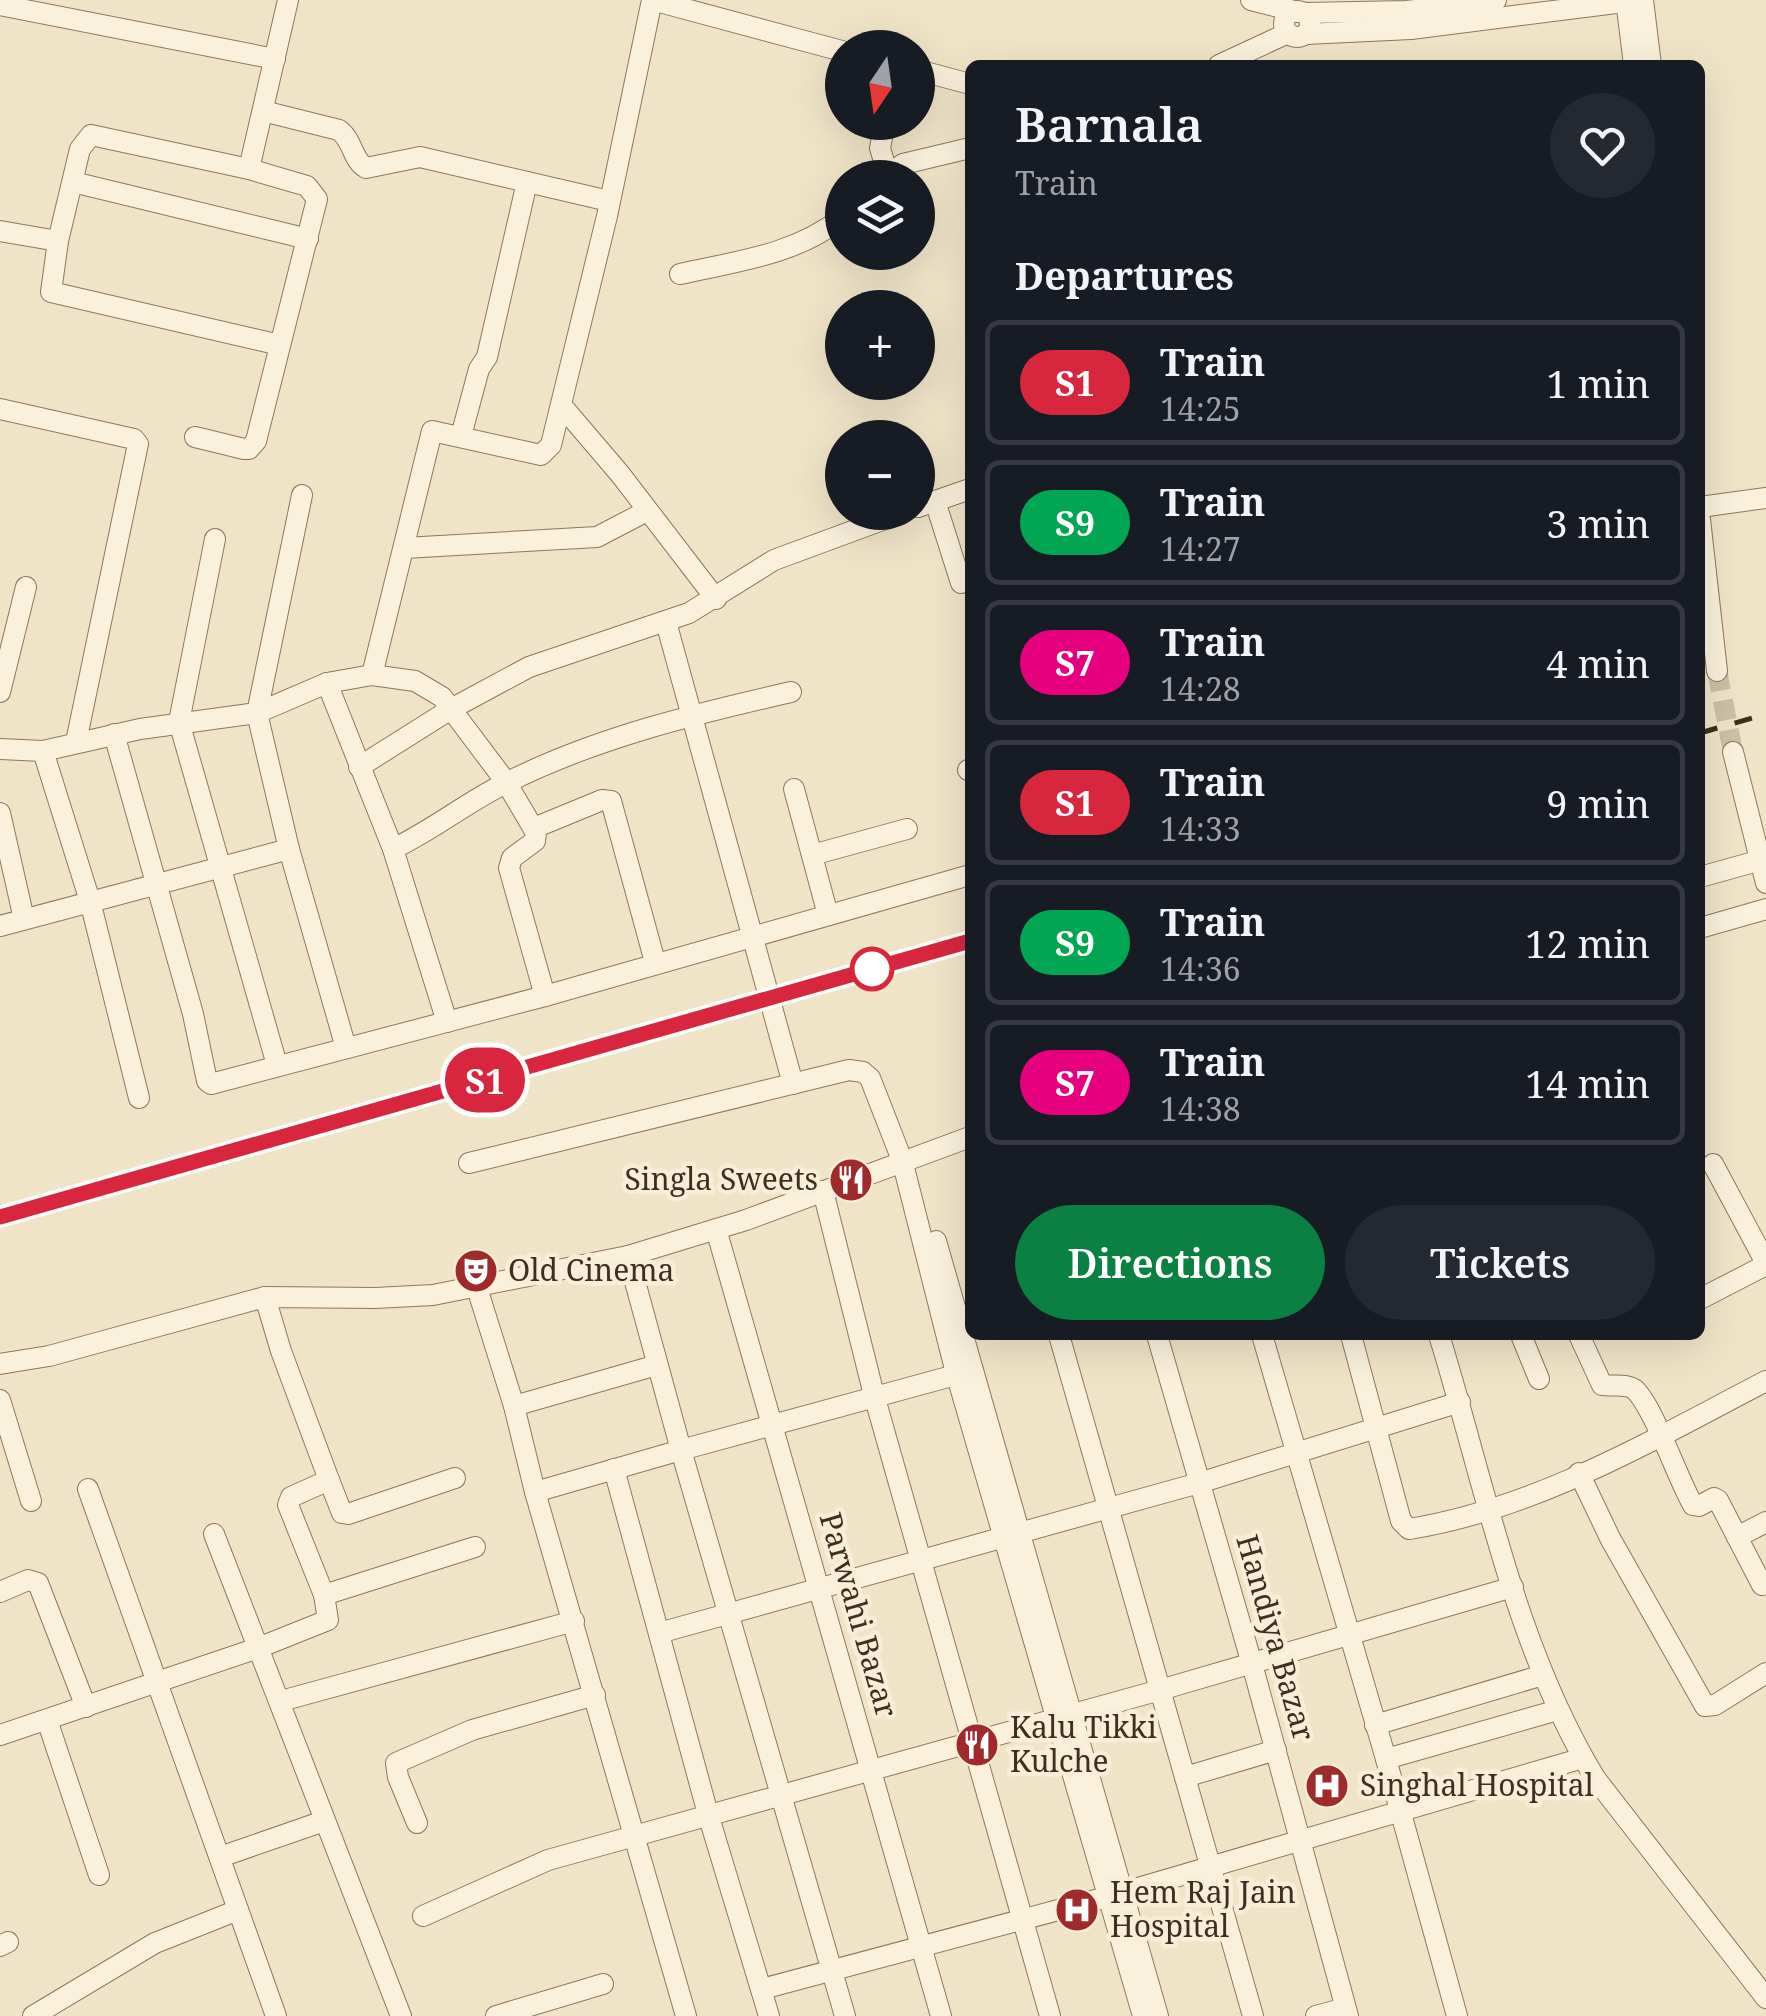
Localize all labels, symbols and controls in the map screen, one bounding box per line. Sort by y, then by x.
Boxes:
north arrow [825,30,935,140]
map controls [825,30,935,530]
text: Barnala [1015,91,1203,156]
button: heart [1550,93,1655,198]
button: layers [825,160,935,270]
text: Train [1015,161,1098,204]
text: Departures [1015,249,1234,301]
button: + [825,290,935,400]
text: Train [1160,335,1265,387]
text: 1 min [1546,357,1650,409]
text: S1 [1055,359,1095,406]
text: 14:25 [1160,387,1241,430]
button: − [825,420,935,530]
text: Train [1160,475,1265,527]
text: 3 min [1546,497,1650,549]
text: S9 [1055,499,1095,546]
text: 14:27 [1160,527,1241,570]
text: Train [1160,615,1265,667]
text: 4 min [1546,637,1650,689]
text: S7 [1055,639,1095,686]
text: 14:28 [1160,667,1241,710]
text: Train [1160,755,1265,807]
text: 9 min [1546,777,1650,829]
text: S1 [1055,779,1095,826]
text: 14:33 [1160,807,1241,850]
text: Train [1160,895,1265,947]
text: 12 min [1525,917,1650,969]
text: S9 [1055,919,1095,966]
text: 14:36 [1160,947,1241,990]
unlabelled marker [851,948,893,990]
text: Train [1160,1035,1265,1087]
line badge: S1 [440,1048,530,1112]
text: S1 [465,1057,505,1104]
text: 14 min [1525,1057,1650,1109]
text: S7 [1055,1059,1095,1106]
text: 14:38 [1160,1087,1241,1130]
restaurant icon: Singla Sweets [828,1157,874,1203]
place label: Singla Sweets [625,1158,818,1199]
button: Directions [1015,1205,1325,1320]
button: Tickets [1345,1205,1655,1320]
theatre icon: Old Cinema [453,1248,499,1294]
place label: Old Cinema [508,1249,674,1290]
street label: Parwahi Bazar [811,1507,908,1722]
street label: Handiya Bazar [1227,1530,1325,1745]
place label: Kalu Tikki Kulche [1010,1706,1157,1781]
restaurant icon: Kalu Tikki Kulche [954,1722,1000,1768]
hospital icon: Singhal Hospital [1304,1763,1350,1809]
place label: Singhal Hospital [1360,1764,1594,1805]
place label: Hem Raj Jain Hospital [1110,1871,1296,1946]
hospital icon: Hem Raj Jain Hospital [1054,1887,1100,1933]

